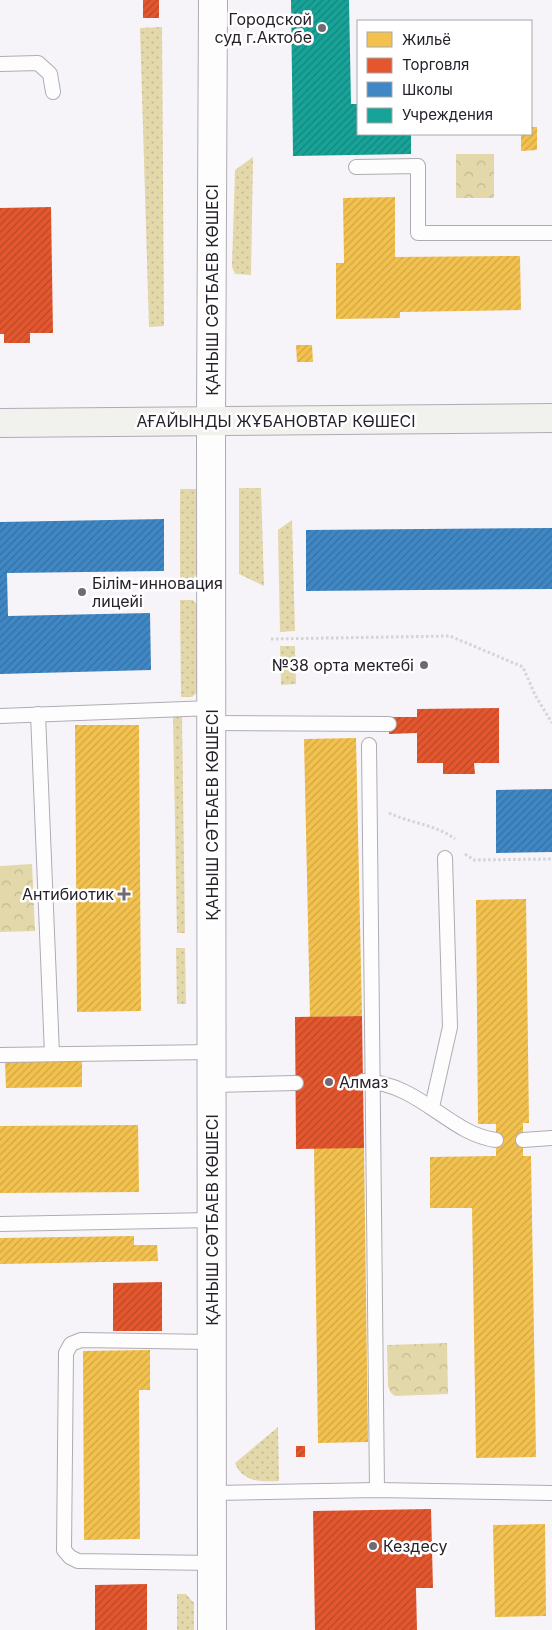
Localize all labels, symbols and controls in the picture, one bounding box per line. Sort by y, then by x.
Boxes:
place label: Городской суд г.Актобе [214,9,312,47]
legend [357,20,532,135]
marker: Городской суд г.Актобе [316,22,328,34]
text: Жильё [402,30,451,49]
text: Торговля [402,55,469,74]
text: Школы [402,80,453,99]
text: Учреждения [402,105,493,124]
street label: ҚАНЫШ СӘТБАЕВ КӨШЕСІ [202,184,222,396]
street label: АҒАЙЫНДЫ ЖҰБАНОВТАР КӨШЕСІ [136,411,416,431]
place label: Білім-инновация лицейі [92,573,223,611]
marker: Білім-инновация лицейі [76,586,88,598]
place label: №38 орта мектебі [272,655,414,675]
marker: №38 орта мектебі [418,659,430,671]
street label: ҚАНЫШ СӘТБАЕВ КӨШЕСІ [202,709,222,921]
place label: Антибиотик [22,884,114,904]
marker: Антибиотик [118,888,130,900]
place label: Алмаз [339,1072,389,1092]
marker: Алмаз [323,1076,335,1088]
street label: ҚАНЫШ СӘТБАЕВ КӨШЕСІ [202,1114,222,1326]
place label: Кездесу [383,1536,448,1556]
marker: Кездесу [367,1540,379,1552]

